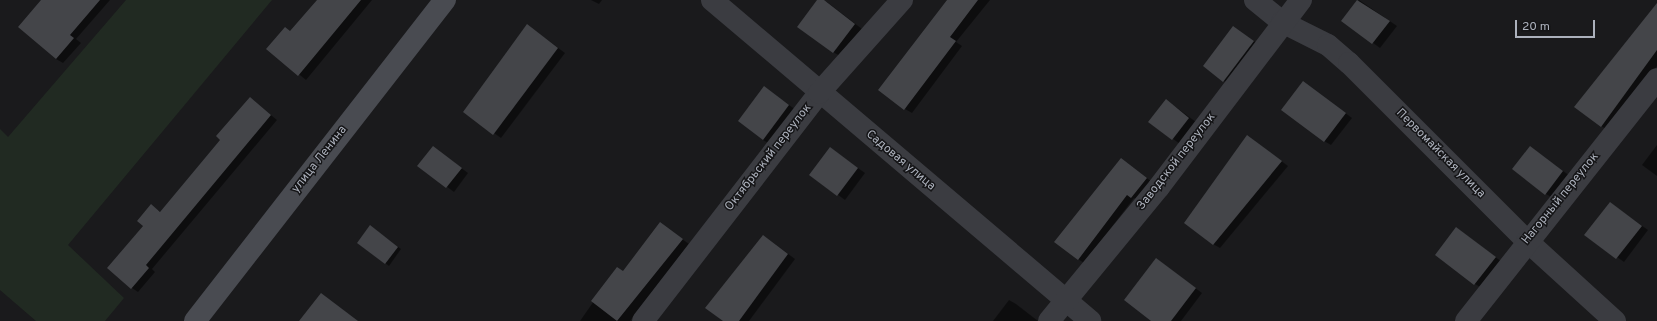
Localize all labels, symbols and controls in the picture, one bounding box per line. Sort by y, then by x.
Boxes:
scale bar [1517,12,1597,38]
text: 20 m [1522,19,1550,35]
street label: Октябрьский переулок [723,102,815,214]
street label: Первомайская улица [1392,106,1488,202]
street label: Заводской переулок [1135,111,1219,213]
street label: улица Ленина [289,124,351,196]
street label: Садовая улица [862,128,938,194]
street label: Нагорный переулок [1520,150,1602,248]

